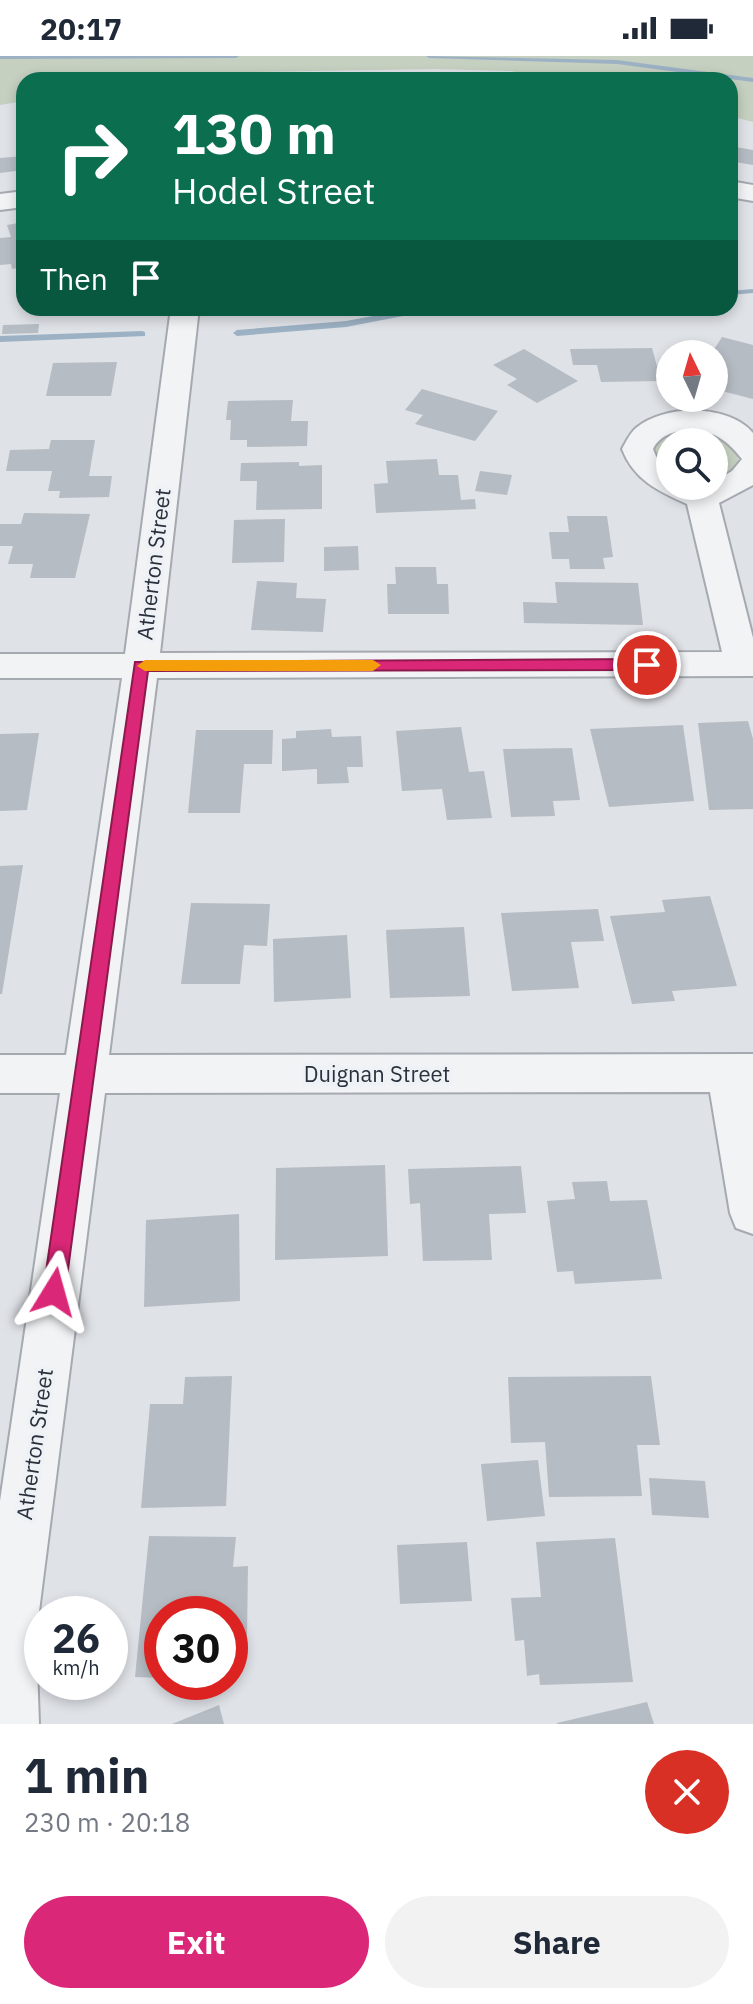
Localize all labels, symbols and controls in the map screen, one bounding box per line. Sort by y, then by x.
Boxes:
text: 20:17 [40,9,122,48]
text: 130 m [172,97,336,169]
icon: right [40,104,144,208]
text: Hodel Street [172,167,375,214]
icon: arrive [124,256,168,300]
text: Then [40,259,108,298]
north arrow [656,340,728,412]
map controls [656,340,728,500]
button: search [656,428,728,500]
street label: Atherton Street [129,487,177,641]
pin [613,631,681,699]
icon: arrive [625,643,669,687]
street label: Duignan Street [304,1059,450,1088]
position arrow [12,1250,96,1334]
street label: Atherton Street [9,1366,59,1522]
speed limit sign: 30 [144,1596,248,1700]
text: 26 [52,1612,100,1664]
text: km/h [52,1654,100,1681]
text: 1 min [24,1744,149,1806]
button: close [645,1750,729,1834]
text: 230 m · 20:18 [24,1805,190,1839]
button: Exit [24,1896,369,1988]
button: Share [385,1896,729,1988]

